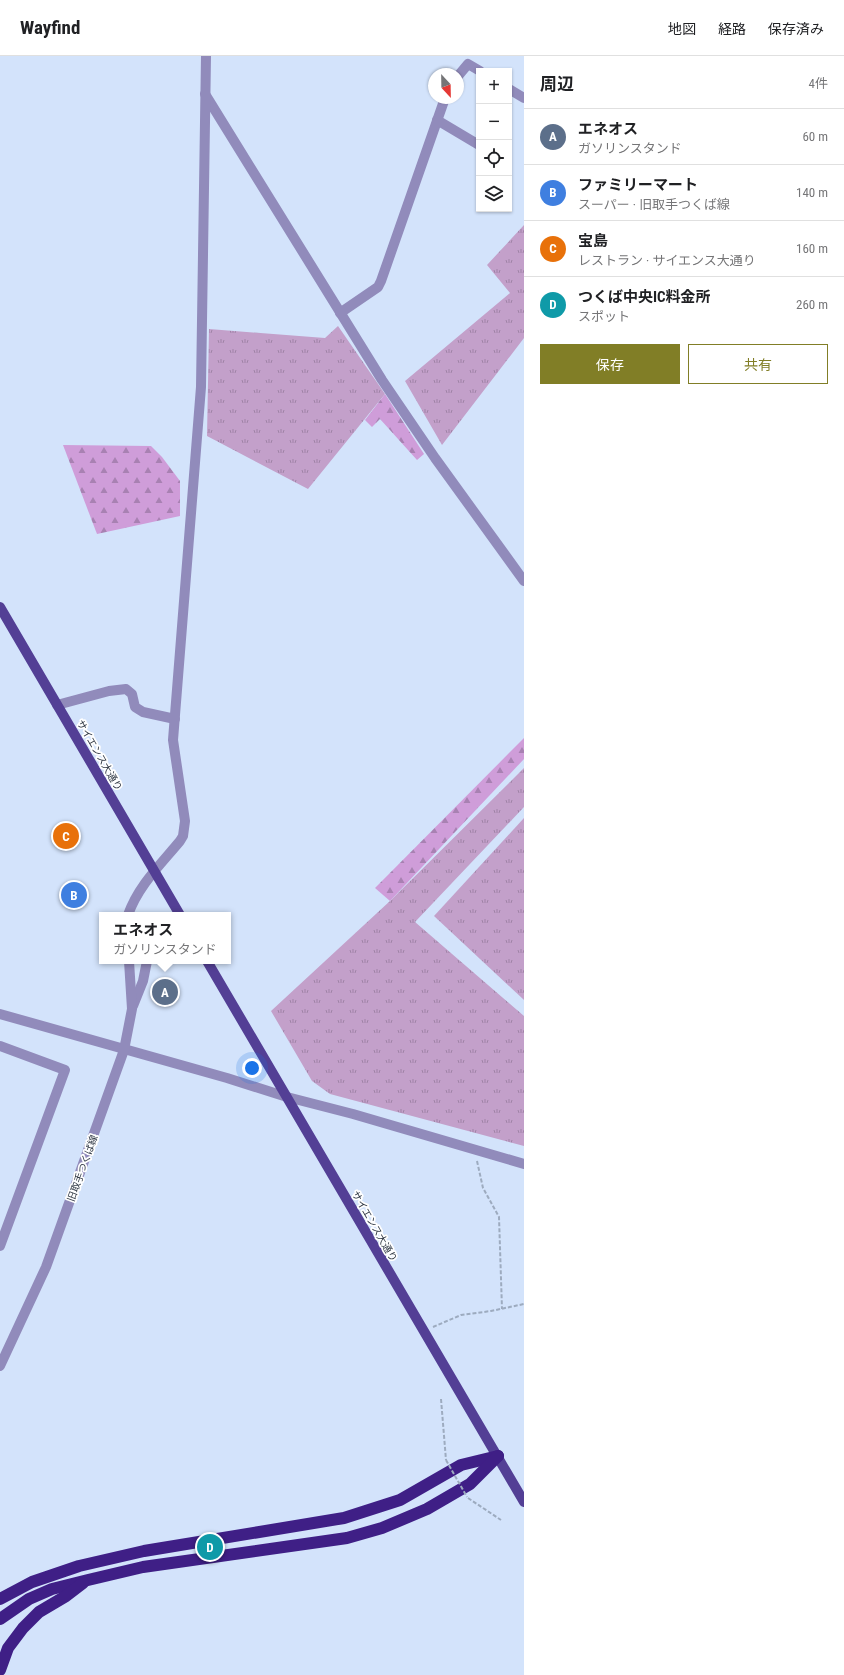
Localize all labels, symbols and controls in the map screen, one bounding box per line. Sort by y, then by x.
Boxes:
text: Wayfind [20,16,80,39]
text: 地図 [668,21,696,37]
text: 経路 [718,21,746,37]
text: 保存済み [768,21,824,37]
north arrow [428,68,464,104]
map controls [476,68,512,212]
button: + [476,68,512,104]
text: 周辺 [540,74,574,94]
text: 4件 [809,76,828,91]
button: − [476,104,512,140]
text: エネオス [578,120,638,138]
text: A [549,129,557,144]
text: 60 m [802,129,828,144]
button: locate [476,140,512,176]
text: ガソリンスタンド [578,141,682,156]
button: layers [476,176,512,212]
text: ファミリーマート [578,176,698,194]
text: B [549,185,557,200]
text: 140 m [796,185,828,200]
text: スーパー · 旧取手つくば線 [578,197,730,212]
text: 宝島 [578,232,608,250]
text: C [549,241,557,256]
text: 160 m [796,241,828,256]
text: レストラン · サイエンス大通り [578,253,756,268]
text: つくば中央IC料金所 [578,288,711,306]
text: D [549,297,557,312]
text: 260 m [796,297,828,312]
text: スポット [578,309,630,324]
button: 保存 [540,344,680,384]
button: 共有 [688,344,828,384]
street label: サイエンス大通り [75,718,124,793]
pin: C [53,821,79,851]
pin: B [61,880,87,910]
popup [99,912,231,964]
text: エネオス [113,921,173,939]
text: ガソリンスタンド [113,942,217,957]
pin: A [152,977,178,1007]
your location [242,1058,262,1078]
street label: 旧取手つくば線 [65,1133,100,1203]
street label: サイエンス大通り [350,1189,399,1264]
pin: D [197,1532,223,1562]

